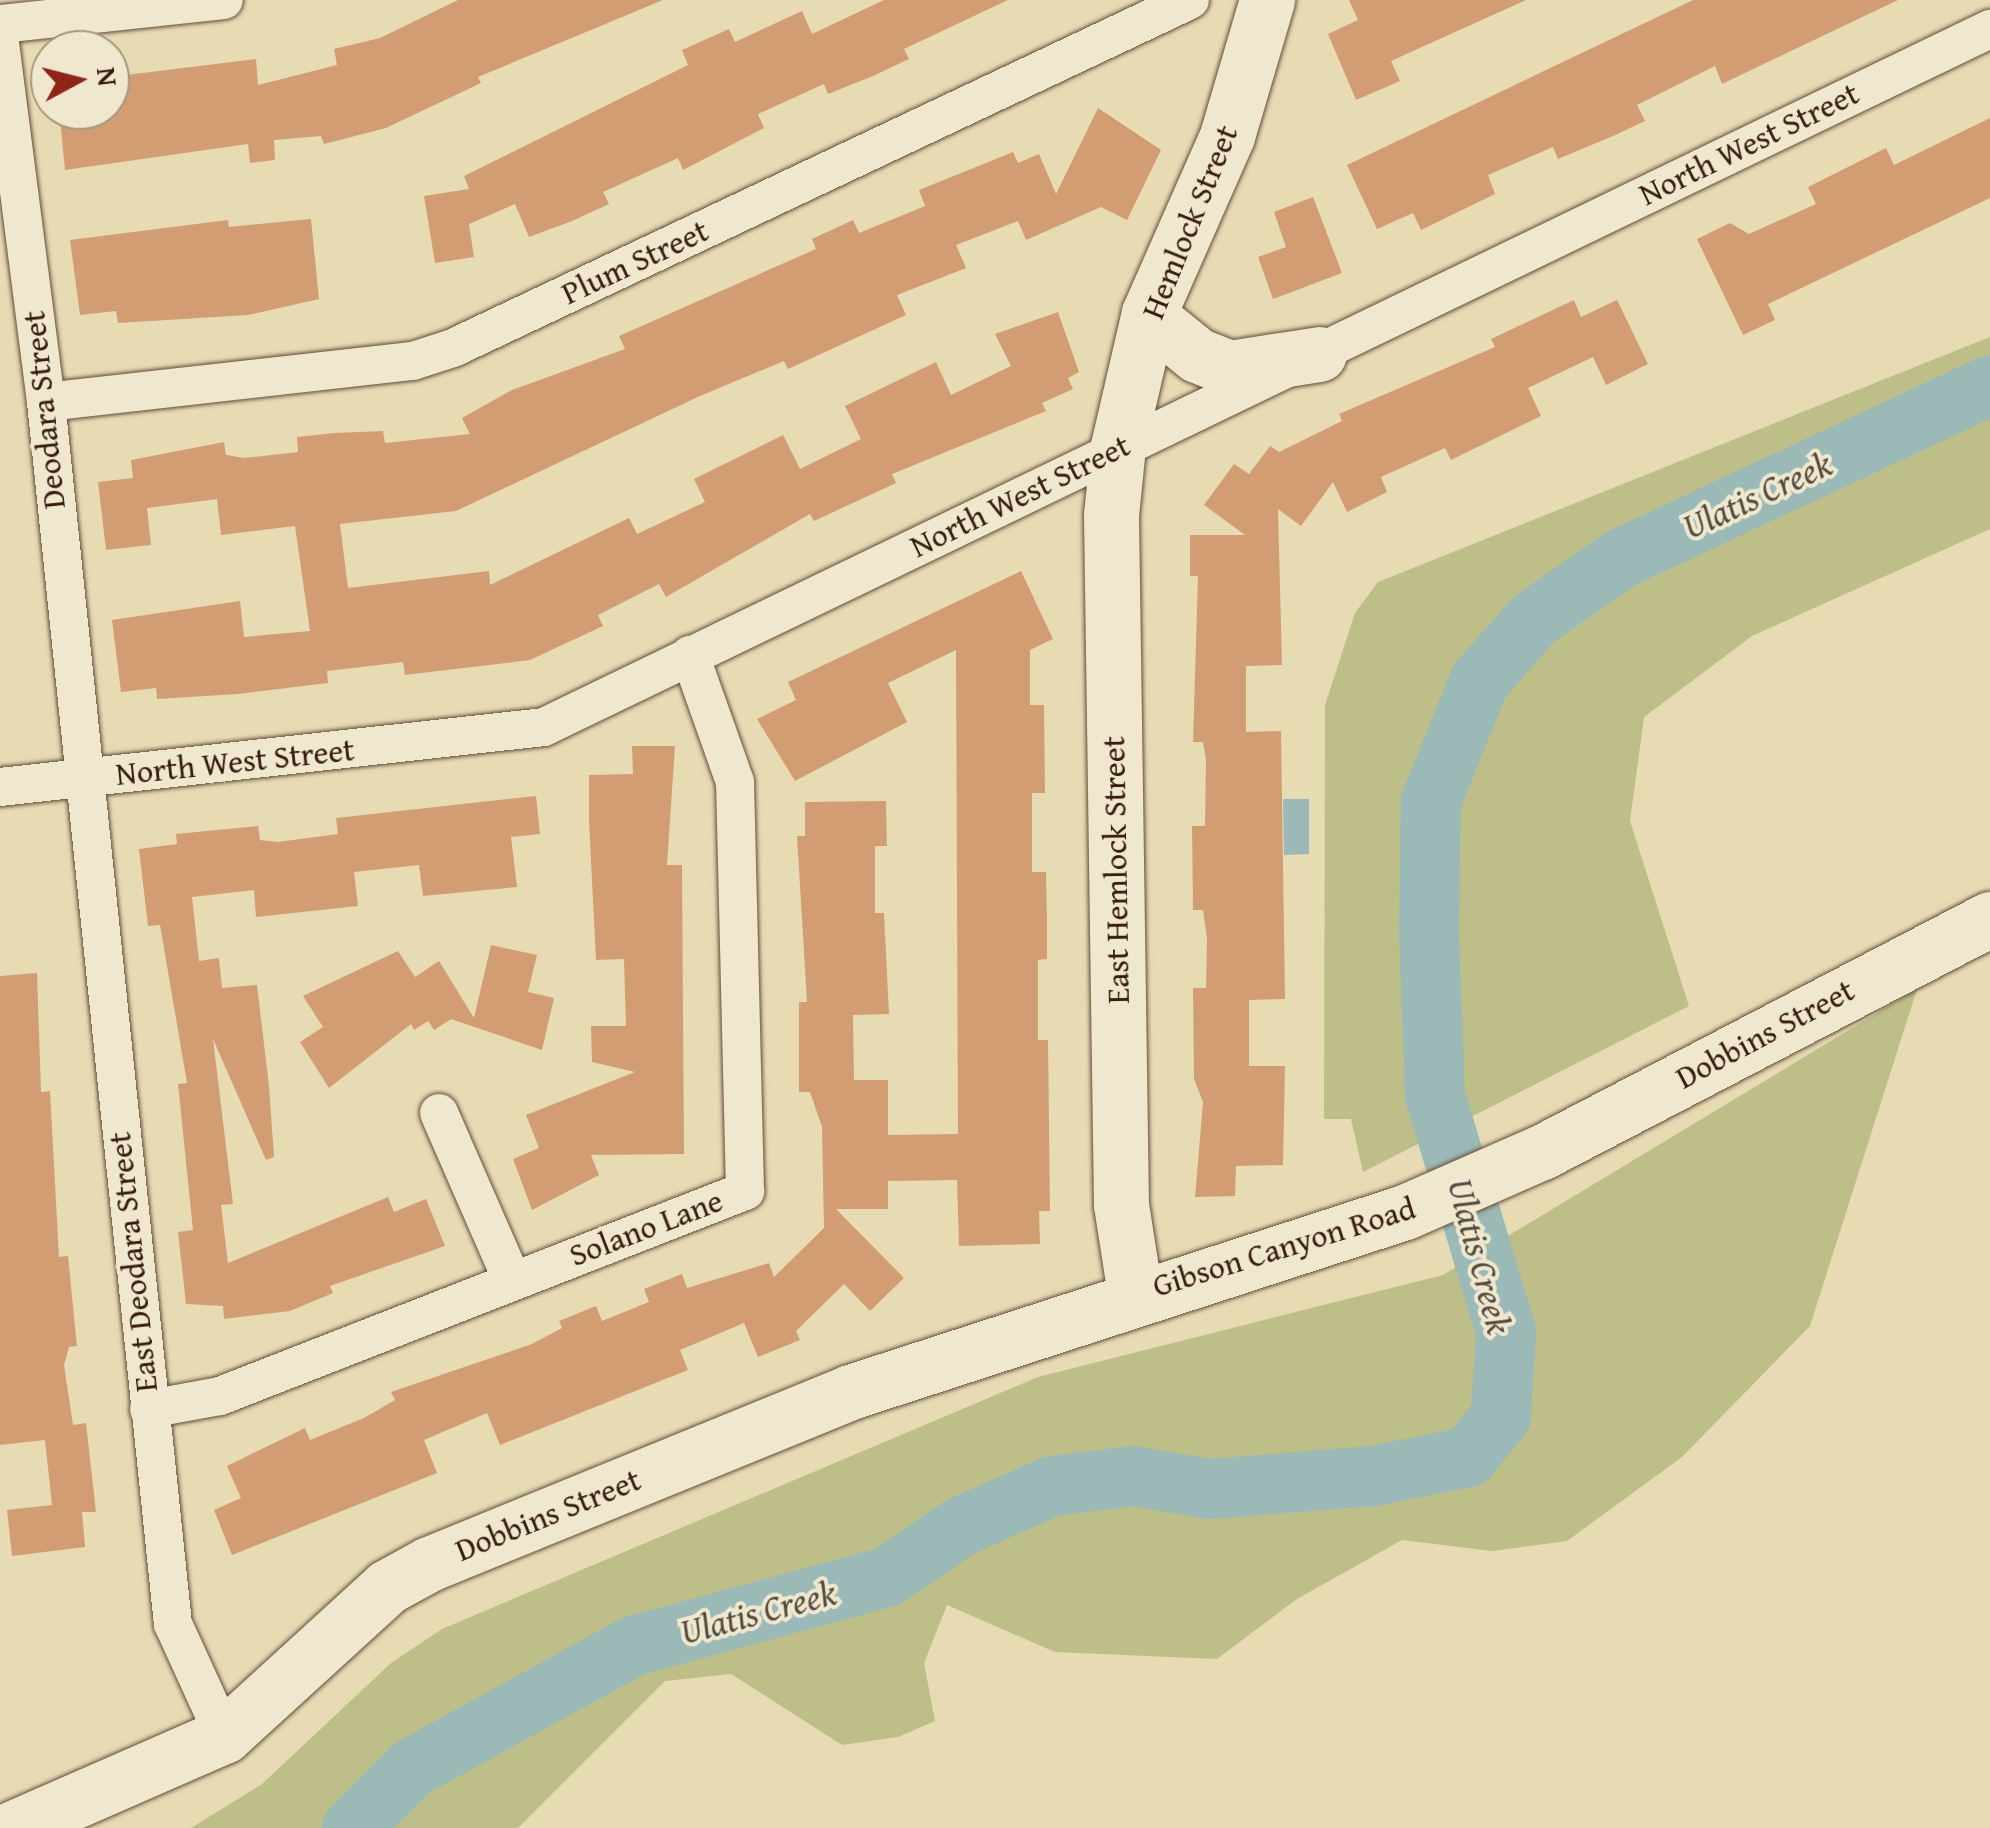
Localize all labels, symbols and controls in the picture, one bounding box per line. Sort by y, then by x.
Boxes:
north arrow [30,30,130,130]
text: N [87,65,130,88]
street label: North West Street [1633,74,1865,214]
street label: Hemlock Street [1134,119,1246,325]
street label: Plum Street [555,211,715,313]
street label: Deodara Street [15,309,73,511]
street label: North West Street [904,426,1136,566]
water label: Ulatis Creek [1676,442,1838,548]
street label: North West Street [114,730,356,794]
street label: East Hemlock Street [1094,736,1138,1004]
street label: Dobbins Street [1669,971,1861,1097]
street label: East Deodara Street [100,1130,166,1394]
water label: Ulatis Creek [1439,1174,1521,1338]
street label: Solano Lane [564,1181,728,1275]
street label: Gibson Canyon Road [1148,1189,1420,1305]
street label: Dobbins Street [450,1460,646,1570]
water label: Ulatis Creek [676,1571,840,1653]

